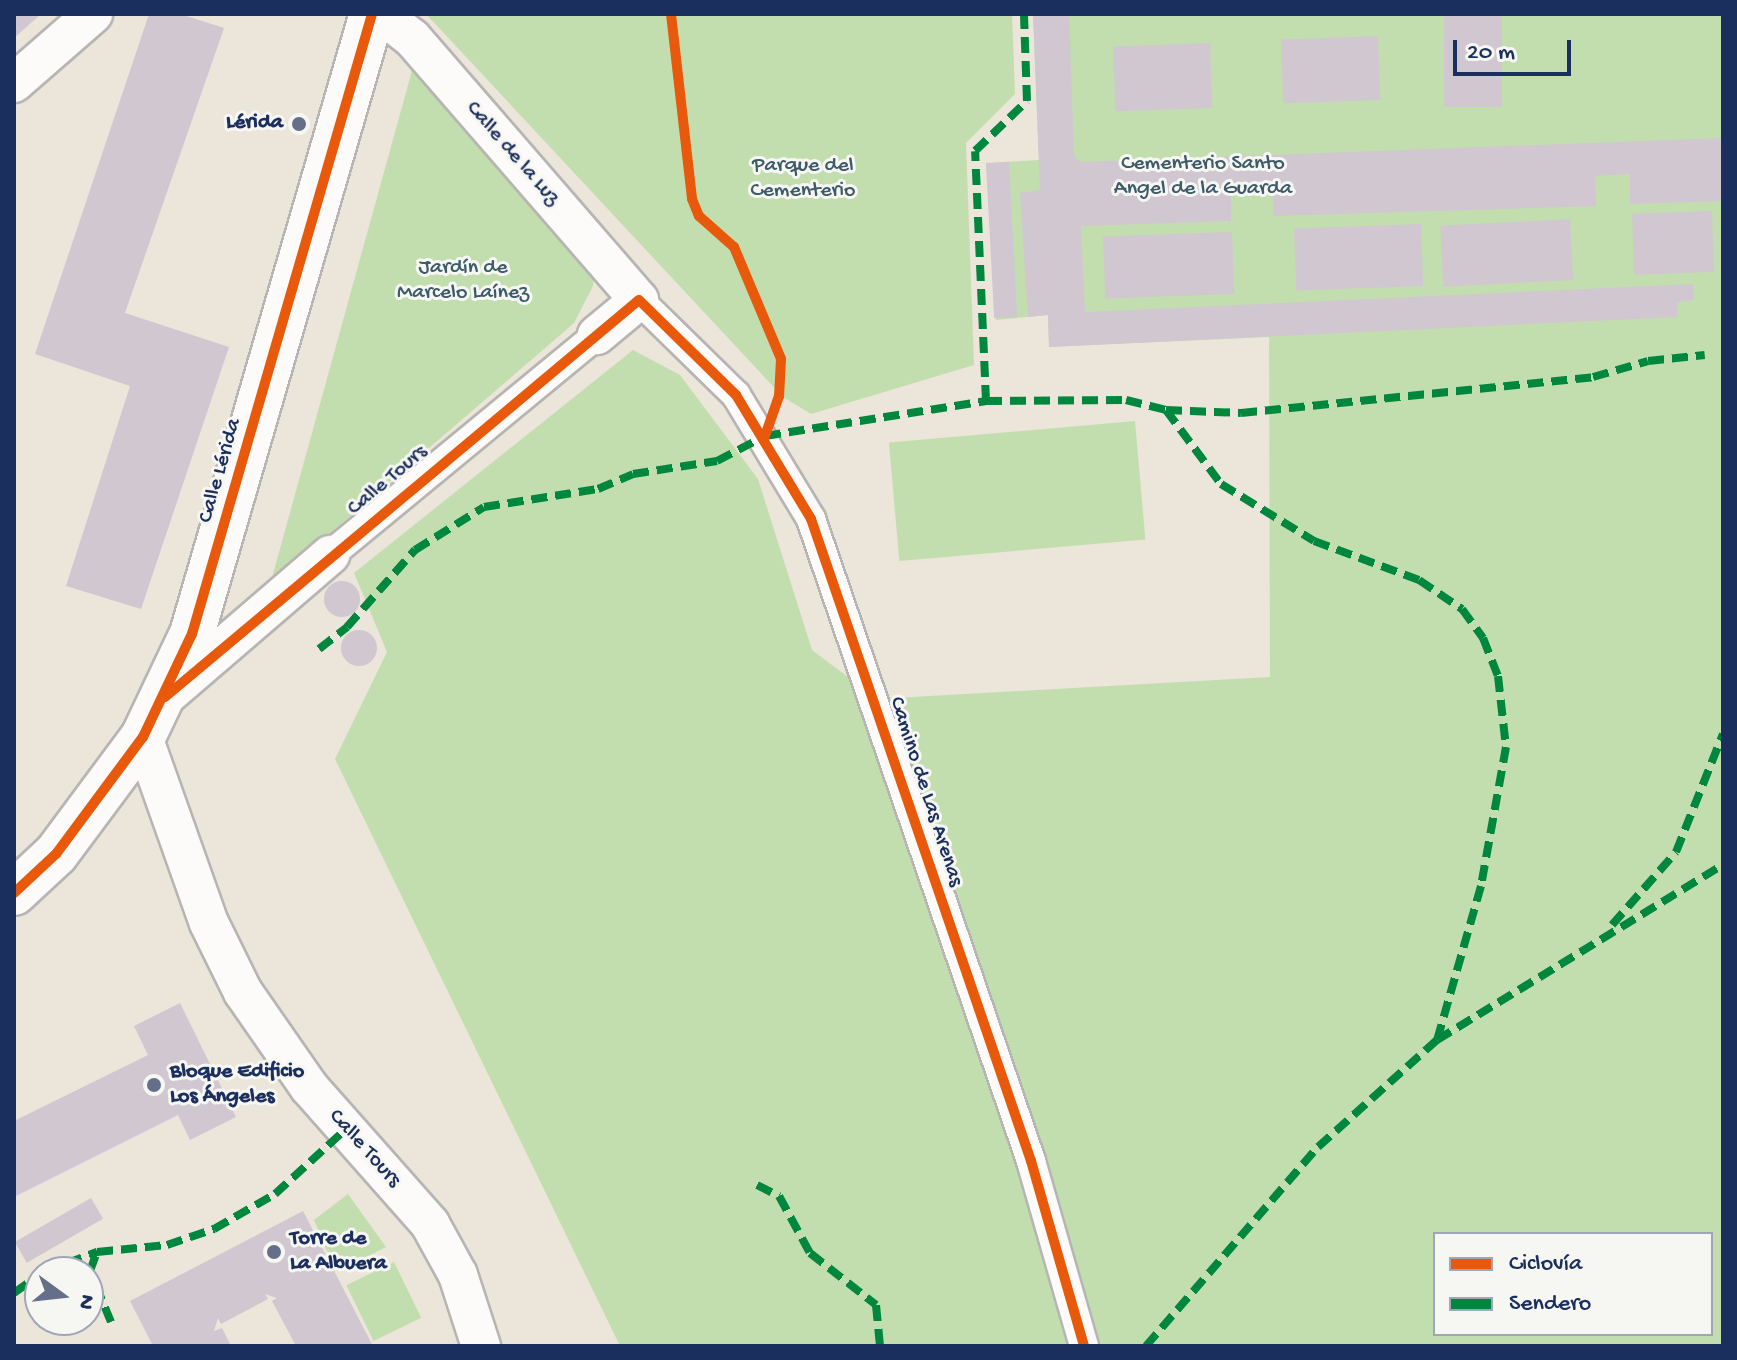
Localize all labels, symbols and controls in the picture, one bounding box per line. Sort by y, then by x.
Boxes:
scale bar [1457,24,1575,74]
text: 20 m [1467,39,1515,68]
street label: Calle de la Luz [459,96,565,212]
place label: Lérida [226,111,283,137]
marker: Lérida [290,115,308,133]
park label: Cementerio Santo Angel de la Guarda [1114,151,1292,202]
park label: Parque del Cementerio [750,153,856,204]
park label: Jardín de Marcelo Laínez [397,255,529,306]
street label: Calle Lérida [194,416,248,526]
street label: Calle Tours [343,440,433,522]
street label: Camino de Las Arenas [882,694,968,890]
place label: Bloque Edificio Los Ángeles [170,1059,304,1110]
marker: Bloque Edificio Los Ángeles [145,1076,163,1094]
street label: Calle Tours [322,1104,406,1194]
place label: Torre de La Albuera [290,1226,387,1278]
legend [1433,1232,1713,1336]
marker: Torre de La Albuera [265,1243,283,1261]
text: Ciclovía [1509,1250,1582,1279]
north arrow [24,1256,104,1336]
text: Sendero [1509,1290,1591,1319]
text: N [71,1291,100,1312]

